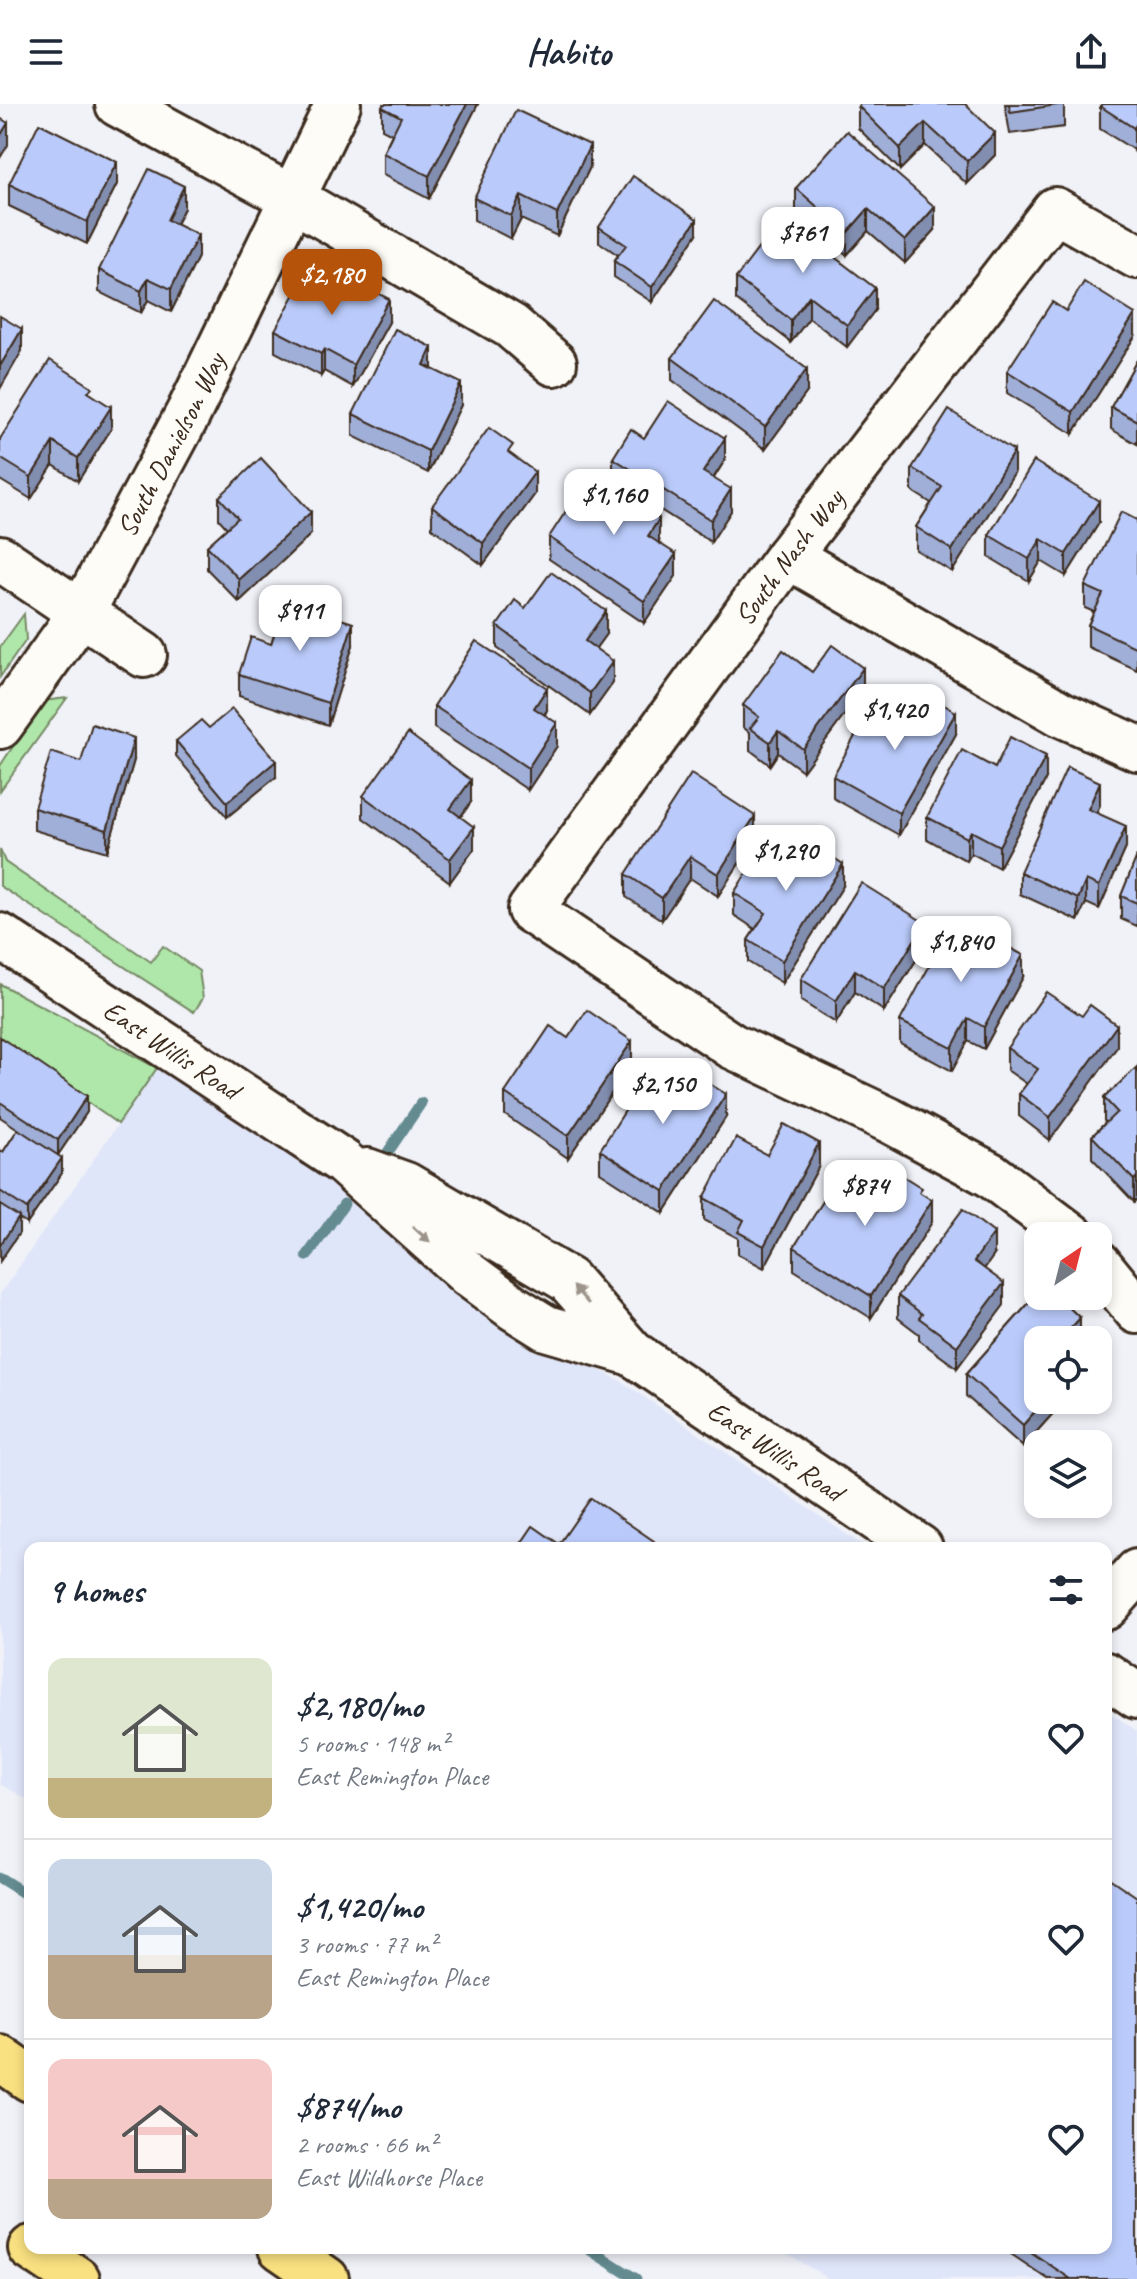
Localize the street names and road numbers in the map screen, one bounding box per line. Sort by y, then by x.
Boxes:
street label: South Danielson Way [108,345,234,542]
street label: South Nash Way [726,480,852,632]
street label: East Willis Road [97,992,250,1109]
street label: East Willis Road [701,1392,854,1511]

